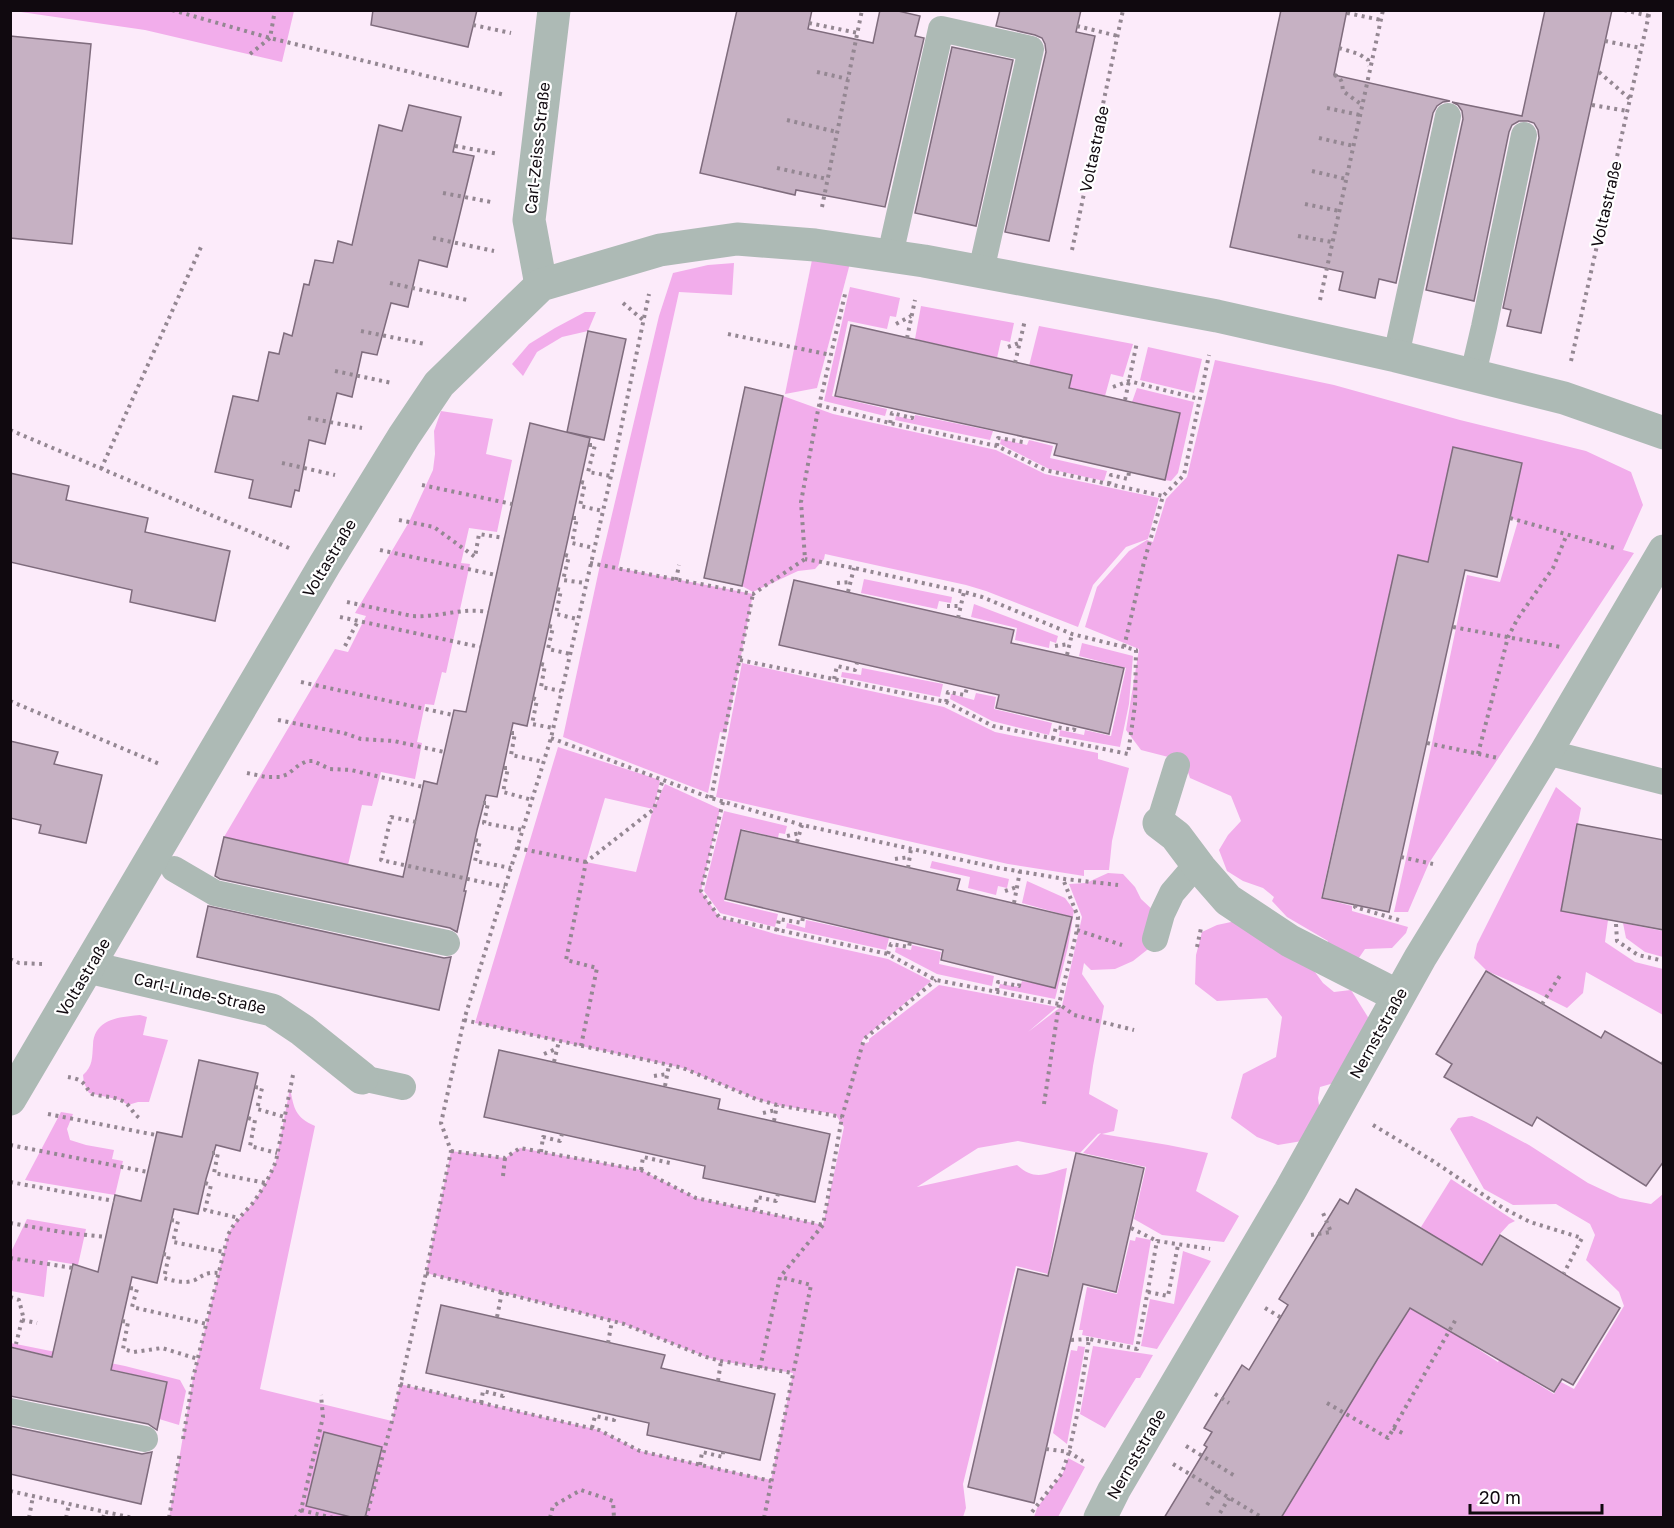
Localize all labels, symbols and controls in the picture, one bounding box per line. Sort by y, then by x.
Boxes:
street label: Carl-Zeiss-Straße [520,81,554,215]
street label: Voltastraße [1075,104,1113,194]
street label: Voltastraße [1586,159,1626,249]
street label: Voltastraße [298,515,360,601]
street label: Voltastraße [52,934,114,1020]
street label: Carl-Linde-Straße [132,968,268,1018]
street label: Nernststraße [1345,984,1411,1082]
street label: Nernststraße [1102,1405,1170,1503]
scale bar [1470,1477,1602,1515]
text: 20 m [1479,1486,1521,1508]

